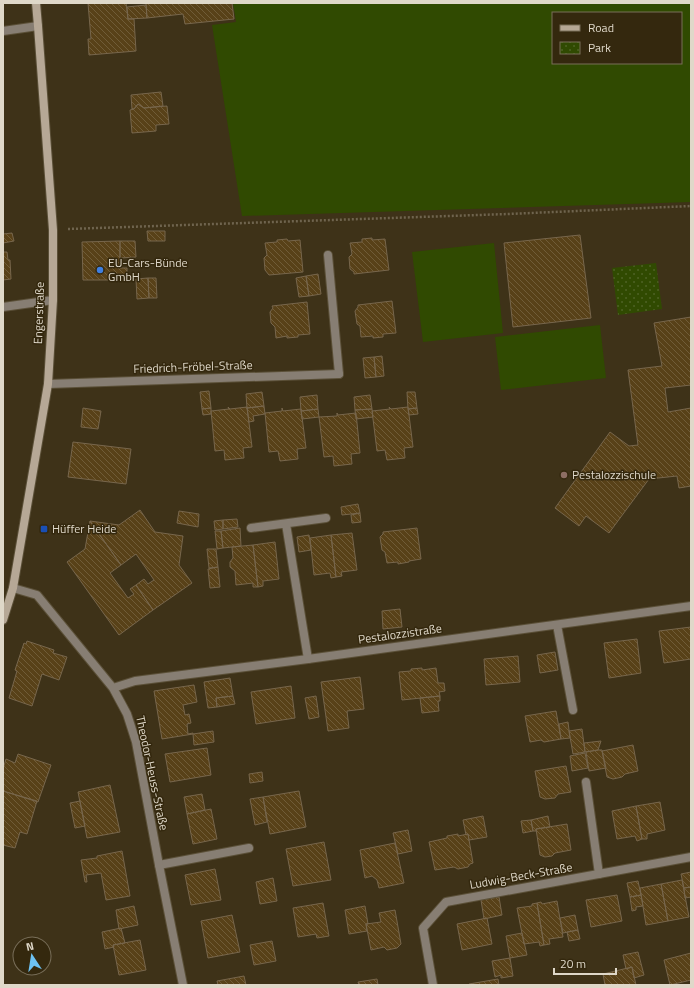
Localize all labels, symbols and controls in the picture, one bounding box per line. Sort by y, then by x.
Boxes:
legend [552,12,682,64]
text: Road [588,18,614,37]
text: Park [588,38,611,57]
place label: EU-Cars-Bünde GmbH [108,253,188,286]
marker: EU-Cars-Bünde GmbH [95,265,105,275]
street label: Engerstraße [28,281,49,344]
street label: Friedrich-Fröbel-Straße [133,355,253,378]
place label: Pestalozzischule [572,465,656,484]
marker: Pestalozzischule [559,470,569,480]
place label: Hüffer Heide [52,519,116,538]
marker: Hüffer Heide [39,524,49,534]
street label: Pestalozzistraße [357,618,443,649]
street label: Theodor-Heuss-Straße [131,714,174,832]
street label: Ludwig-Beck-Straße [468,857,574,894]
north arrow [12,936,52,976]
text: N [25,938,35,955]
scale bar [554,950,616,976]
text: 20 m [560,954,586,973]

